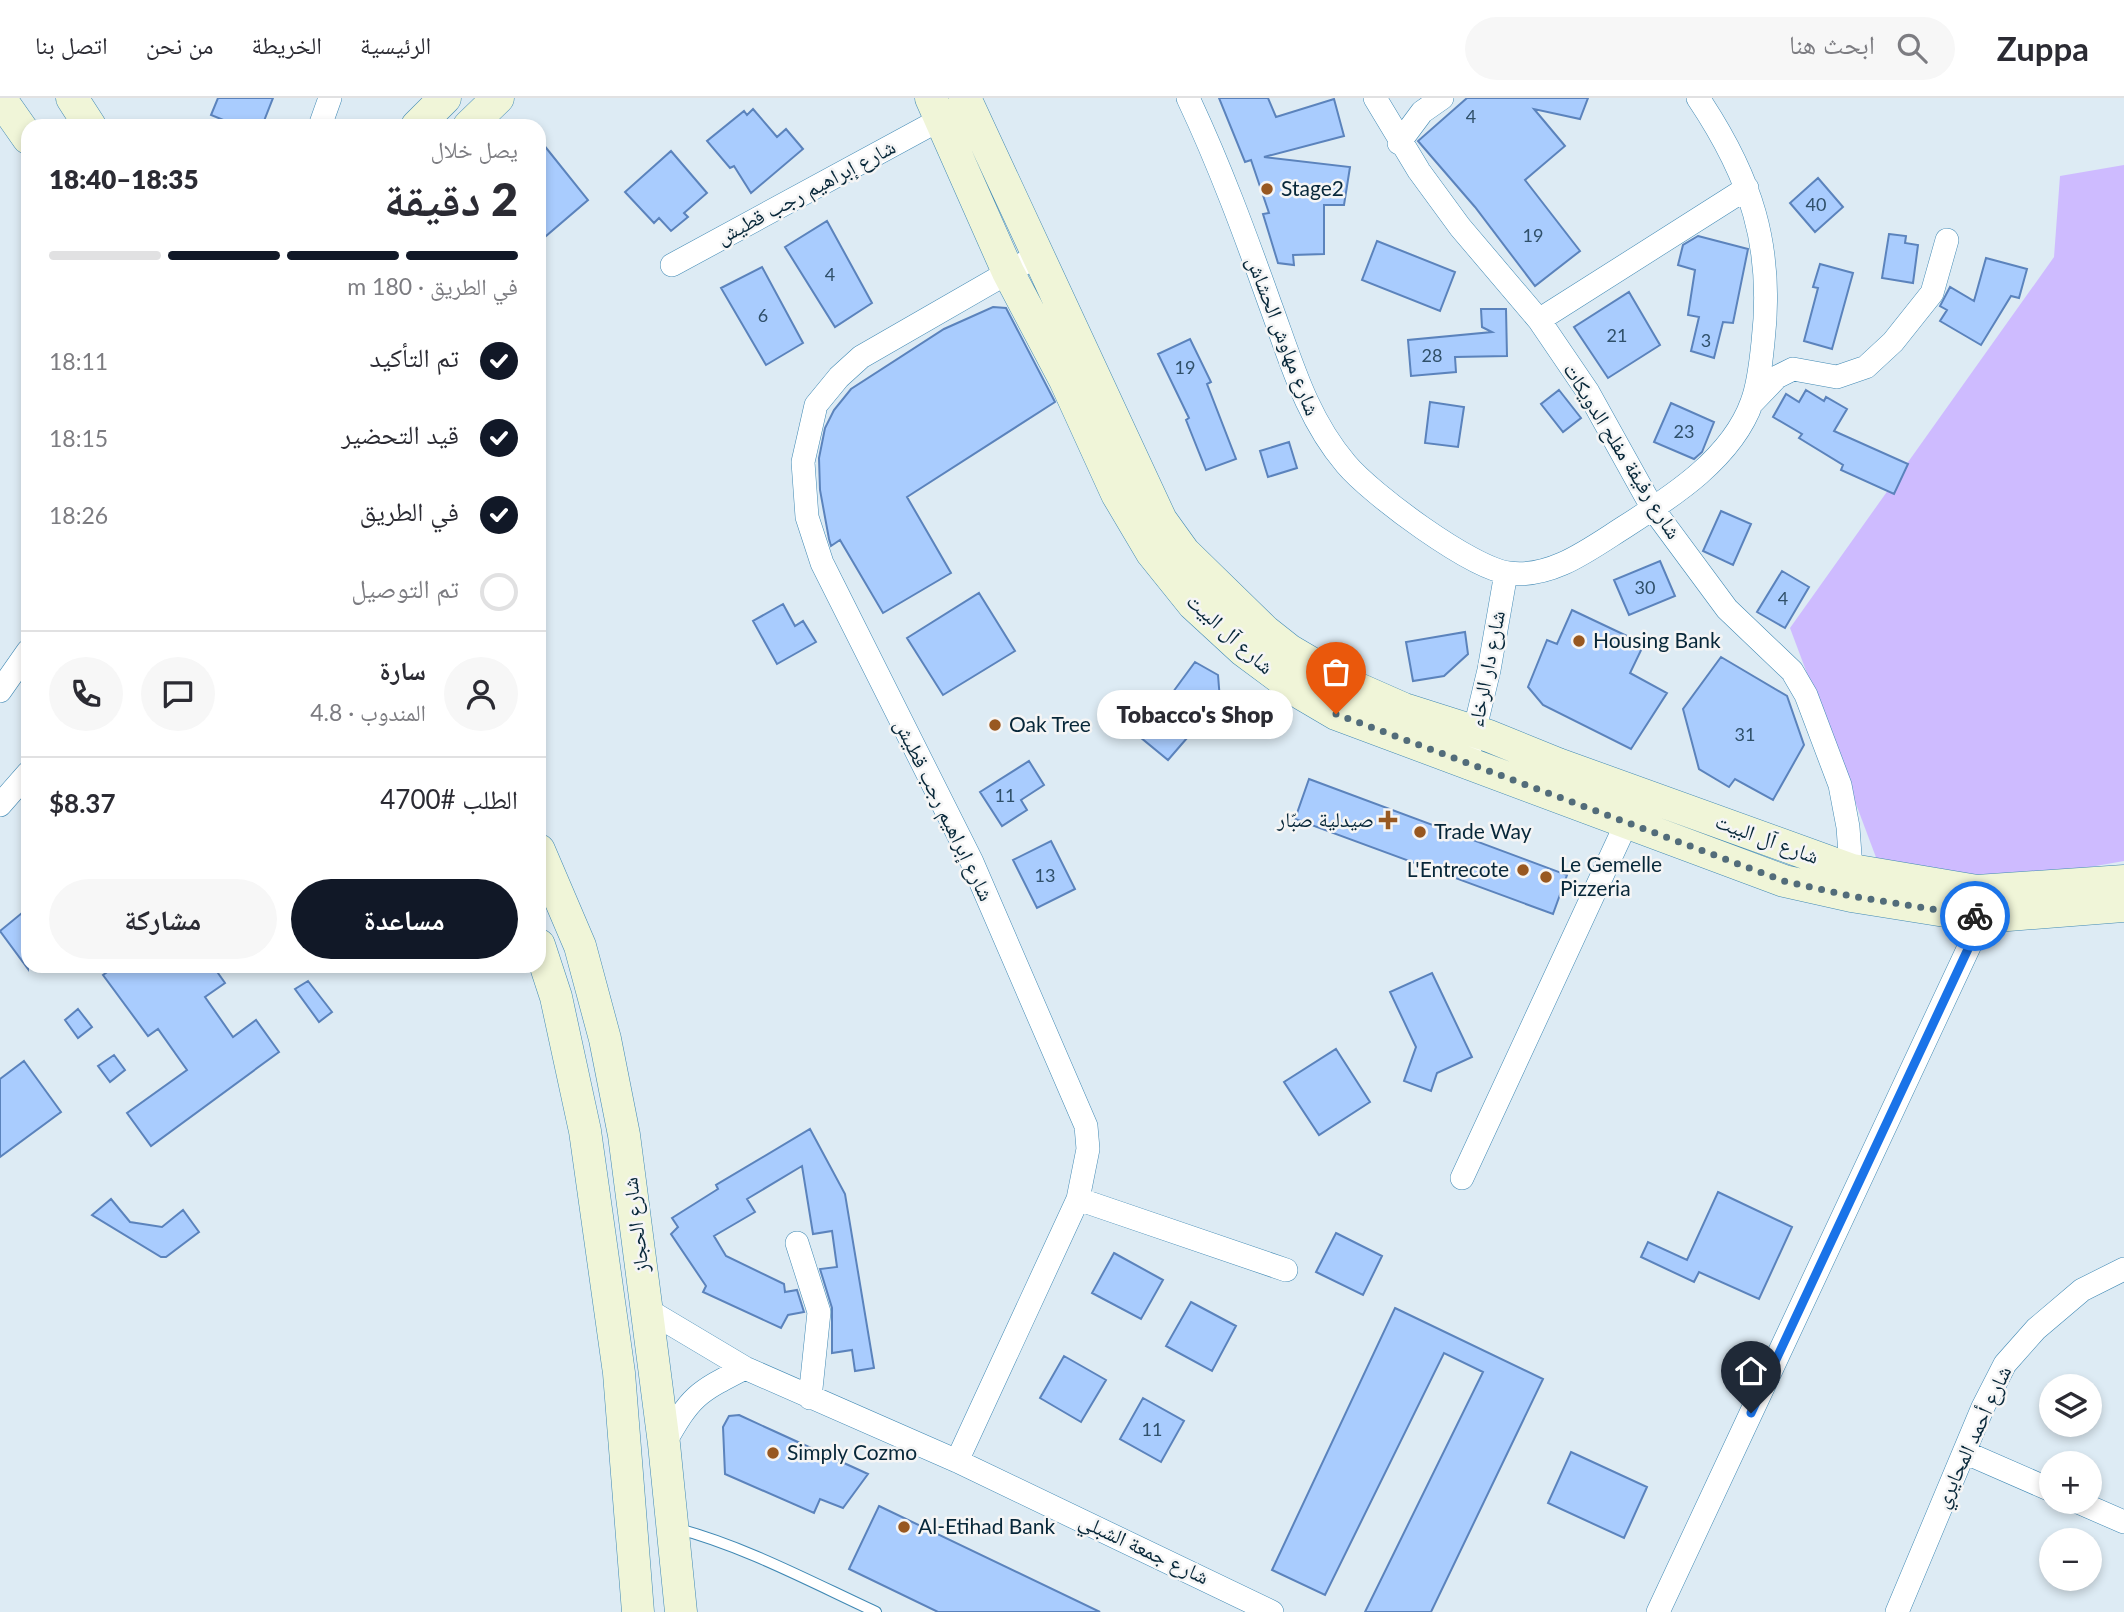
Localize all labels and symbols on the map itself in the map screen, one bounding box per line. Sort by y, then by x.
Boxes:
house number: 4 [1466,105,1476,127]
street label: شارع إبراهيم رجب قطيش [711,133,901,251]
place label: Stage2 [1281,175,1344,200]
marker: Stage2 [1259,181,1275,197]
house number: 40 [1806,193,1826,215]
house number: 19 [1523,224,1543,246]
street label: شارع مهاوش الحشاش [1241,252,1326,419]
house number: 4 [825,263,835,285]
house number: 6 [758,304,768,326]
house number: 21 [1607,324,1627,346]
house number: 3 [1701,329,1711,351]
house number: 28 [1422,344,1442,366]
house number: 19 [1175,356,1195,378]
street label: شارع رفيفة مفلح الدويكات [1557,358,1688,544]
house number: 23 [1674,420,1694,442]
house number: 30 [1635,576,1655,598]
street label: شارع آل البيت [1181,587,1280,680]
house number: 4 [1778,587,1788,609]
street label: شارع دار الرخاء [1462,608,1511,730]
place label: Housing Bank [1593,627,1721,652]
marker: Housing Bank [1571,633,1587,649]
pin [1306,642,1366,714]
callout: Tobacco's Shop [1098,690,1294,738]
place label: Oak Tree [1009,711,1091,736]
street label: شارع إبراهيم رجب قطيش [888,714,1000,906]
marker: Oak Tree [987,717,1003,733]
house number: 31 [1735,723,1755,745]
house number: 11 [995,784,1015,806]
place label: صيدلية صبّار [1276,806,1374,832]
street label: شارع آل البيت [1712,807,1823,870]
marker: صيدلية صبّار [1380,812,1396,828]
place label: Trade Way [1434,818,1532,843]
marker: Trade Way [1412,824,1428,840]
place label: Le Gemelle Pizzeria [1560,851,1662,900]
place label: L'Entrecote [1407,856,1509,881]
marker: L'Entrecote [1515,862,1531,878]
house number: 13 [1035,864,1055,886]
marker: Le Gemelle Pizzeria [1538,869,1554,885]
courier [1940,881,2010,951]
street label: شارع الحجاز [616,1176,655,1275]
pin [1721,1341,1781,1413]
street label: شارع أحمد المحايري [1928,1361,2020,1514]
house number: 11 [1142,1418,1162,1440]
place label: Simply Cozmo [787,1439,917,1464]
marker: Simply Cozmo [765,1445,781,1461]
street label: شارع جمعة الشبلي [1074,1507,1213,1593]
place label: Al-Etihad Bank [918,1513,1055,1538]
marker: Al-Etihad Bank [896,1519,912,1535]

